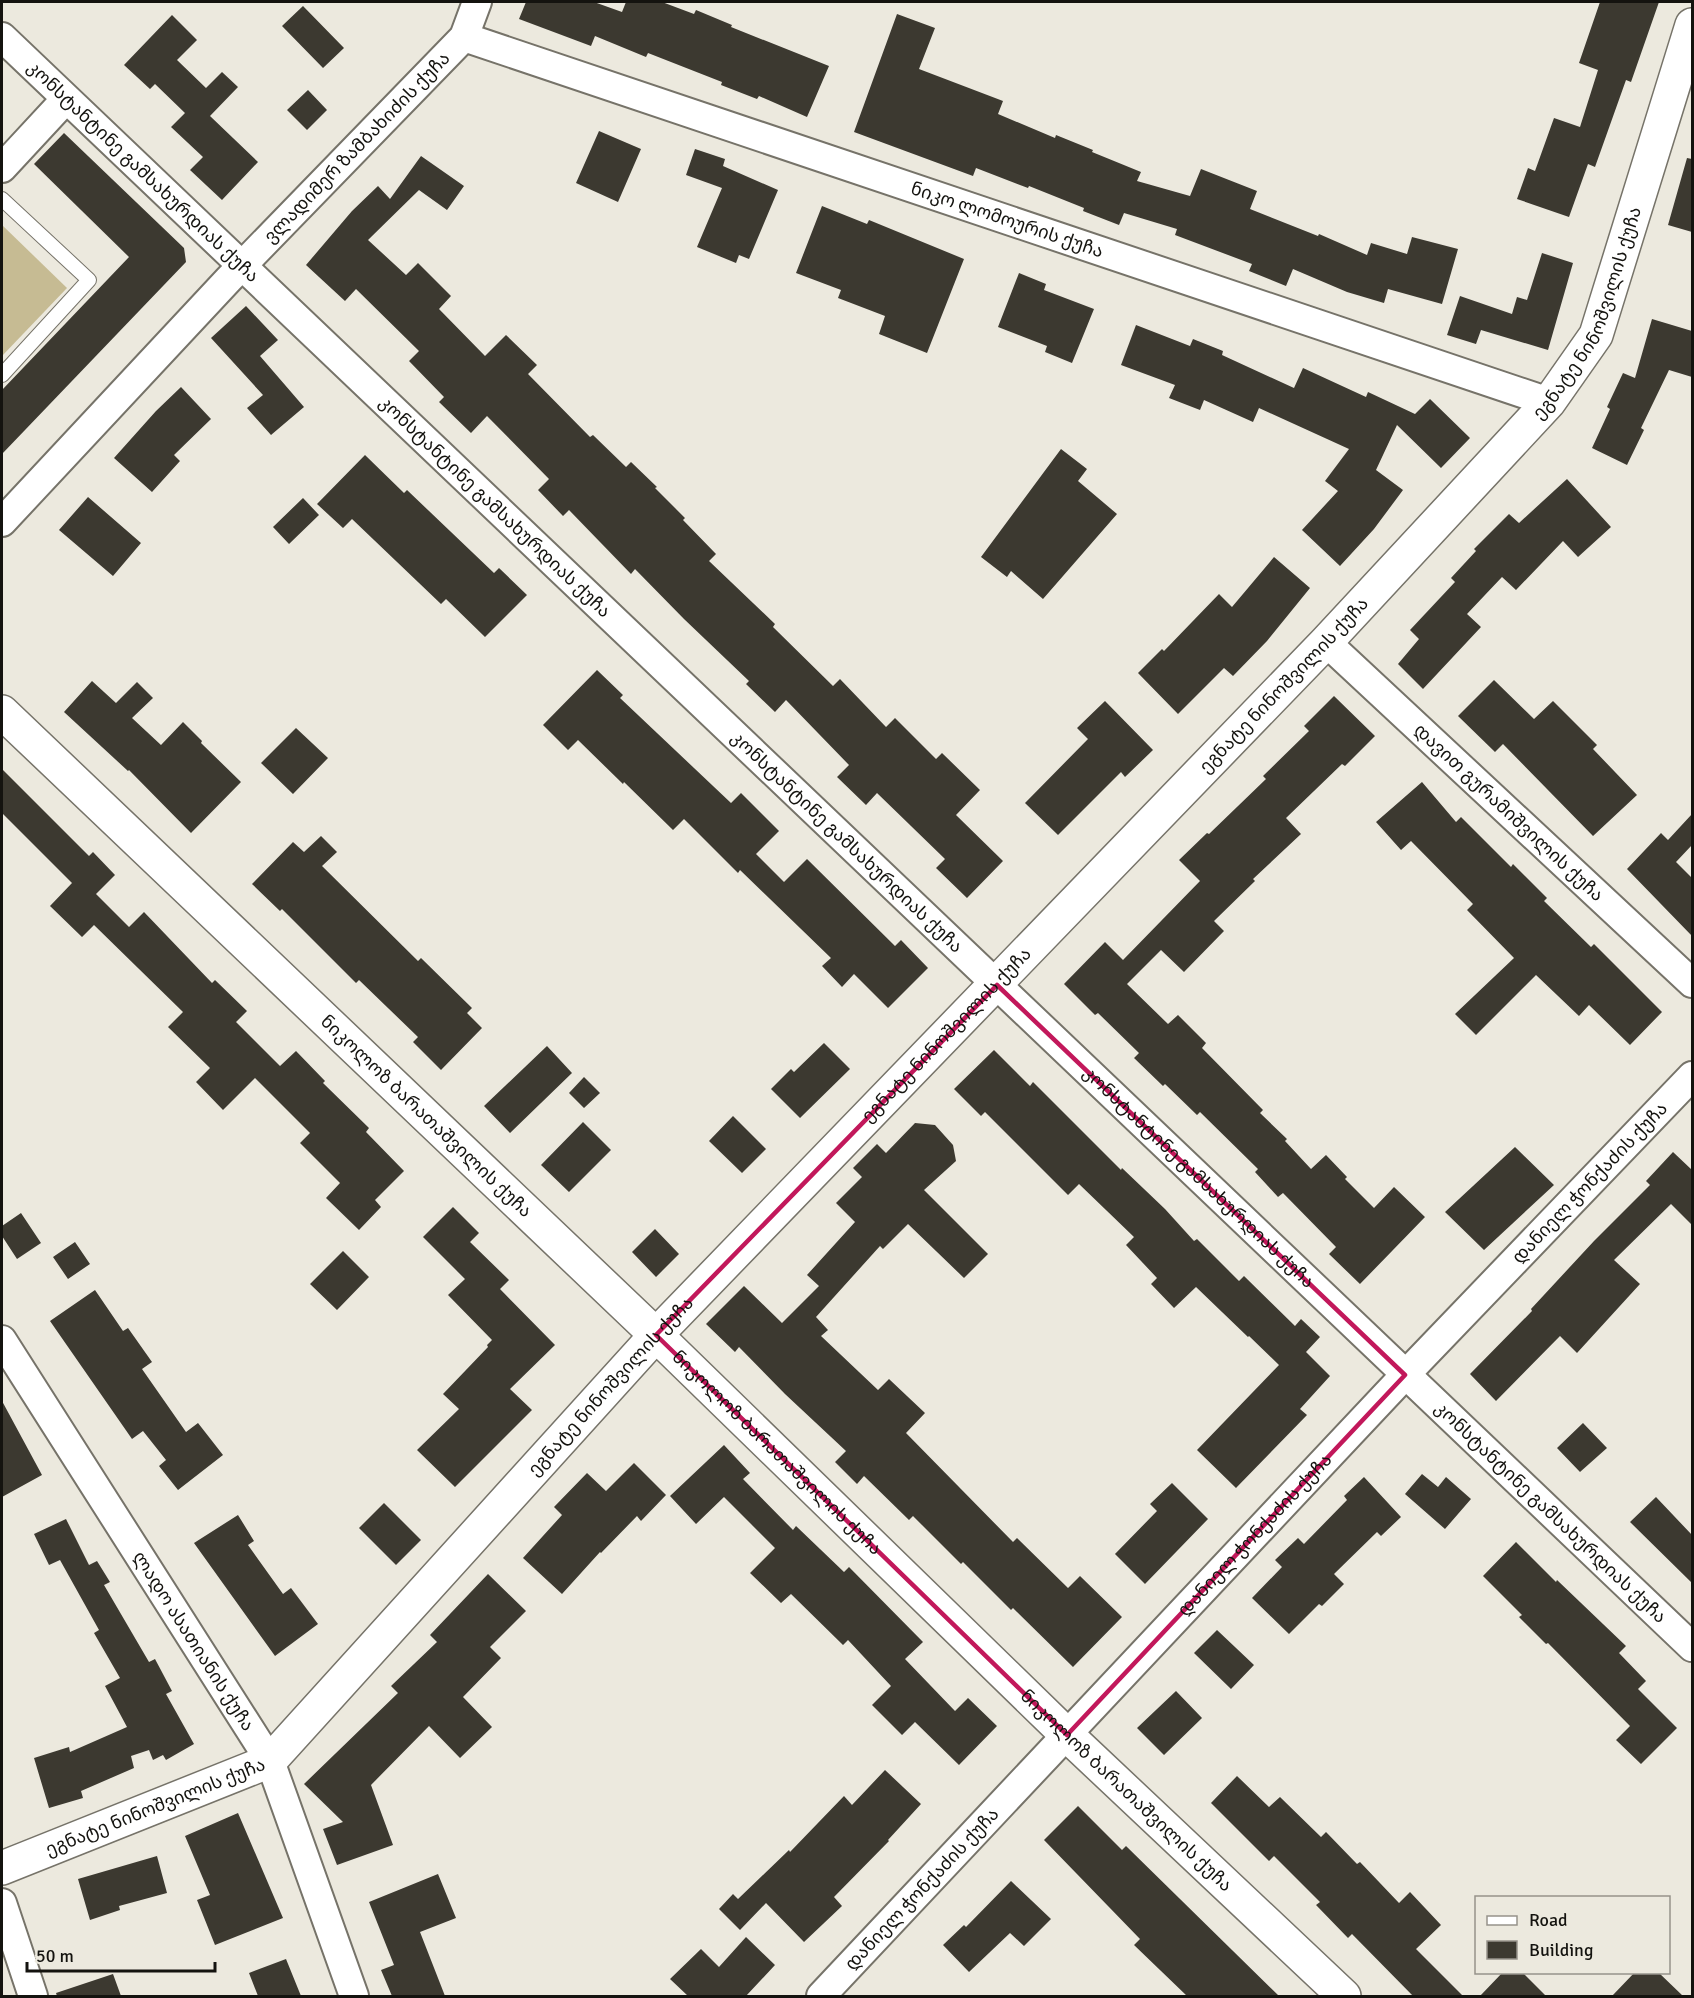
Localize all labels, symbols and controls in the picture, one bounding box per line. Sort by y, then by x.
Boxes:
street label: ვლადიმერ ზამბახიძის ქუჩა [259,47,454,247]
street label: კონსტანტინე გამსახურდიას ქუჩა [23,56,264,287]
street label: ნიკო ლომოურის ქუჩა [908,177,1106,262]
street label: ეგნატე ნინოშვილის ქუჩა [1528,204,1646,424]
street label: კონსტანტინე გამსახურდიას ქუჩა [375,391,615,622]
street label: ეგნატე ნინოშვილის ქუჩა [1195,593,1373,777]
street label: დავით გურამიშვილის ქუჩა [1410,719,1608,906]
street label: კონსტანტინე გამსახურდიას ქუჩა [727,727,967,957]
street label: ეგნატე ნინოშვილის ქუჩა [857,943,1036,1127]
street label: ნიკოლოზ ბარათაშვილის ქუჩა [316,1010,537,1222]
street label: კონსტანტინე გამსახურდიას ქუჩა [1078,1062,1319,1293]
street label: დანიელ ჭონქაძის ქუჩა [1507,1098,1672,1268]
street label: ეგნატე ნინოშვილის ქუჩა [523,1292,698,1480]
street label: ნიკოლოზ ბარათაშვილის ქუჩა [668,1346,886,1560]
street label: კონსტანტინე გამსახურდიას ქუჩა [1430,1397,1671,1628]
street label: დანიელ ჭონქაძის ქუჩა [1173,1449,1336,1621]
street label: ლადო ასათიანის ქუჩა [128,1547,259,1735]
street label: ნიკოლოზ ბარათაშვილის ქუჩა [1016,1685,1237,1896]
street label: ეგნატე ნინოშვილის ქუჩა [42,1753,268,1861]
street label: დანიელ ჭონქაძის ქუჩა [840,1803,1003,1975]
legend [1475,1896,1670,1974]
text: Road [1529,1909,1568,1931]
scale bar [27,1935,214,1973]
text: Building [1529,1939,1593,1961]
text: 50 m [36,1945,74,1967]

